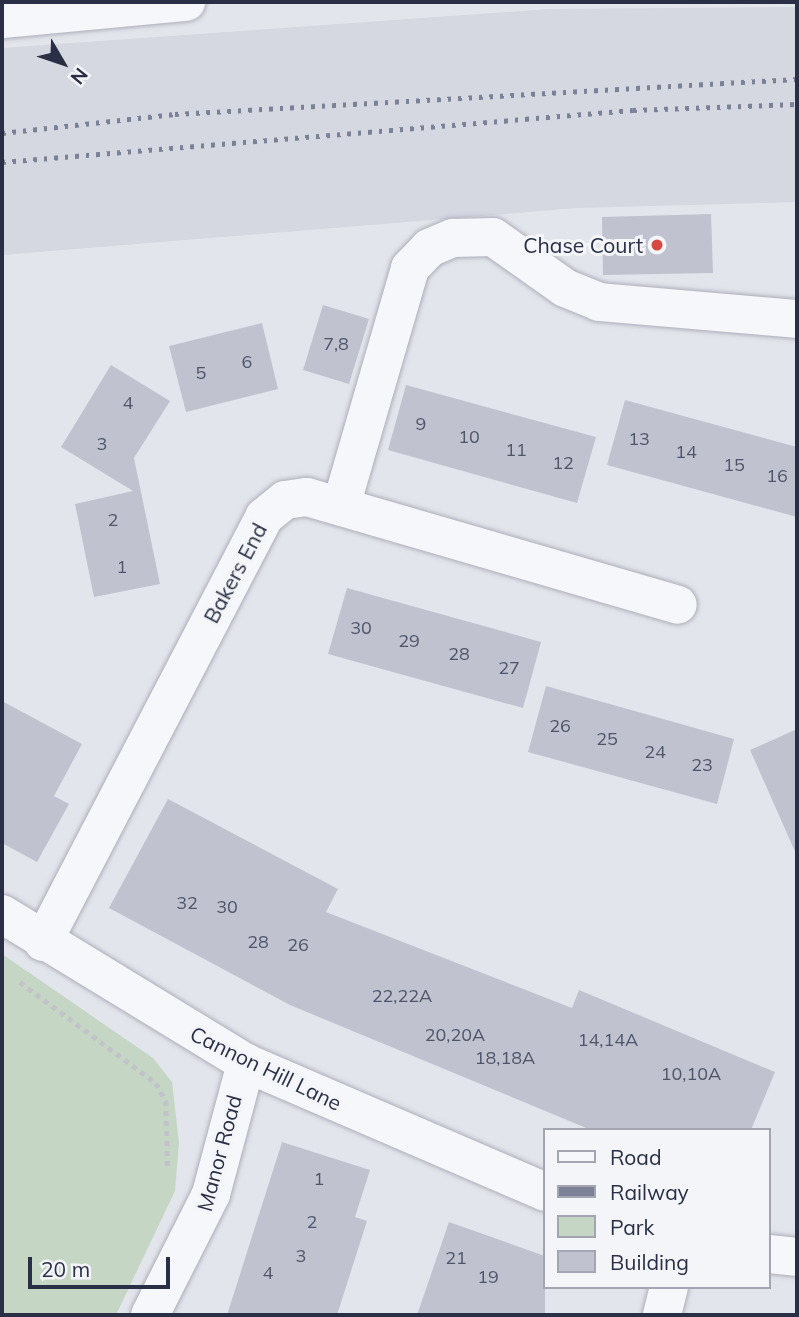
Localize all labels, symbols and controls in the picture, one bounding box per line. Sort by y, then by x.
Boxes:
north arrow [28,28,98,98]
text: N [65,63,93,89]
place label: Chase Court [523,232,643,258]
marker: Chase Court [649,237,665,253]
house number: 7,8 [323,333,349,355]
house number: 6 [242,351,252,373]
house number: 5 [196,362,206,384]
house number: 4 [123,392,133,414]
house number: 9 [416,413,426,435]
house number: 10 [458,426,480,448]
house number: 13 [628,428,650,450]
house number: 3 [97,433,107,455]
house number: 11 [505,439,527,461]
house number: 14 [675,441,697,463]
house number: 12 [552,452,574,474]
house number: 15 [723,454,745,476]
house number: 16 [766,465,788,487]
house number: 2 [108,509,118,531]
street label: Bakers End [198,519,272,627]
house number: 1 [117,556,127,578]
house number: 30 [350,617,372,639]
house number: 29 [398,630,420,652]
house number: 28 [448,643,470,665]
house number: 27 [498,657,520,679]
house number: 26 [549,715,571,737]
house number: 25 [596,728,618,750]
house number: 24 [644,741,666,763]
house number: 23 [691,754,713,776]
house number: 32 [176,892,198,914]
house number: 30 [216,896,238,918]
house number: 28 [247,931,269,953]
house number: 26 [287,934,309,956]
house number: 22,22A [372,985,432,1007]
street label: Cannon Hill Lane [186,1020,346,1116]
house number: 20,20A [425,1024,485,1046]
house number: 14,14A [578,1029,638,1051]
house number: 18,18A [475,1047,535,1069]
house number: 10,10A [661,1063,721,1085]
street label: Manor Road [191,1092,247,1214]
legend [544,1128,771,1289]
text: Road [610,1144,661,1170]
house number: 1 [314,1168,324,1190]
text: Railway [610,1179,689,1205]
house number: 2 [307,1211,317,1233]
text: Park [610,1214,654,1240]
scale bar [32,1244,173,1288]
house number: 3 [296,1245,306,1267]
house number: 21 [445,1247,467,1269]
text: Building [610,1249,689,1275]
text: 20 m [41,1256,90,1282]
house number: 4 [263,1262,273,1284]
house number: 19 [477,1266,499,1288]

